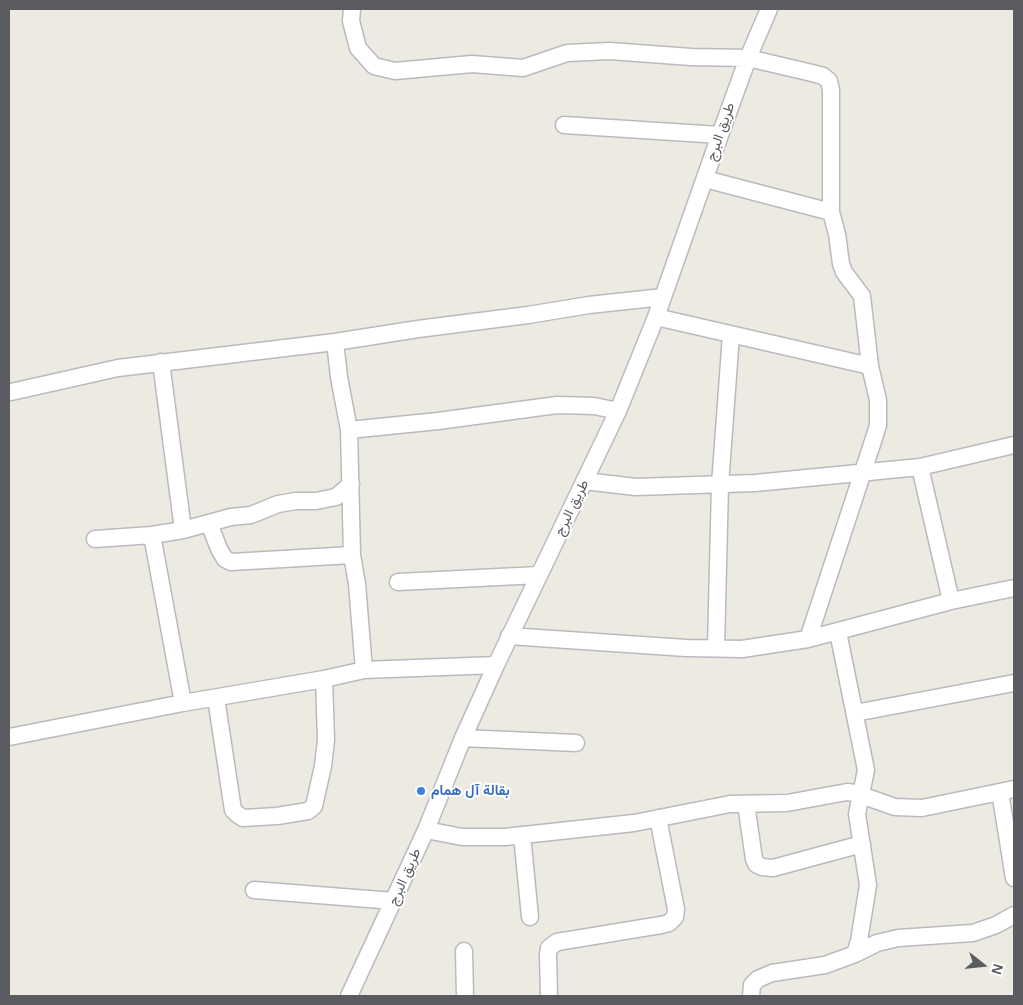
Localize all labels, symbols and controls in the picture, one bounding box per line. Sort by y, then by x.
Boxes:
street label: طريق البرج [703,101,739,163]
street label: طريق البرج [551,477,593,539]
place label: بقالة آل همام [431,783,510,799]
marker: بقالة آل همام [415,785,427,797]
street label: طريق البرج [385,846,425,908]
north arrow [958,940,1008,990]
text: N [988,962,1007,976]

